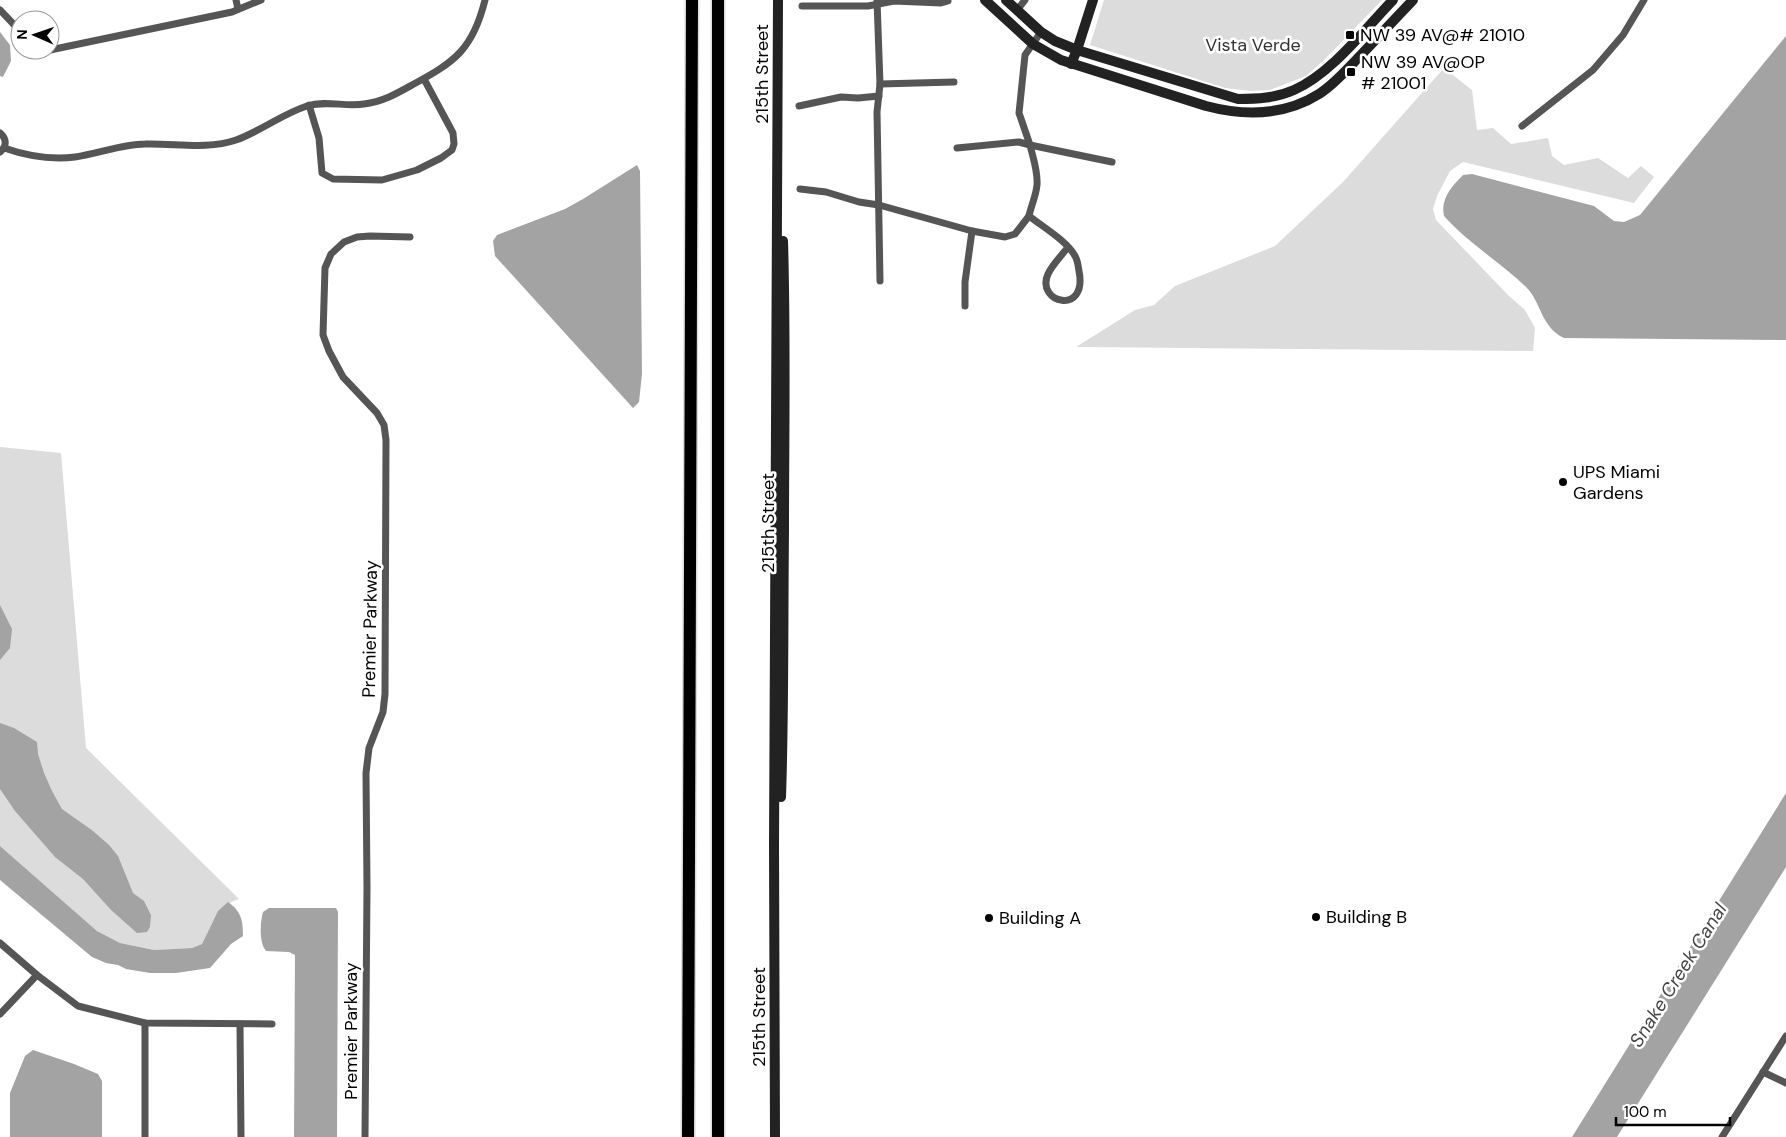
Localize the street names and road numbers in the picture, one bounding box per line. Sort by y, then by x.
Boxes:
street label: 215th Street [750,24,774,124]
street label: 215th Street [756,473,780,573]
street label: Premier Parkway [357,560,383,698]
street label: Premier Parkway [339,962,363,1100]
street label: 215th Street [747,967,771,1067]

